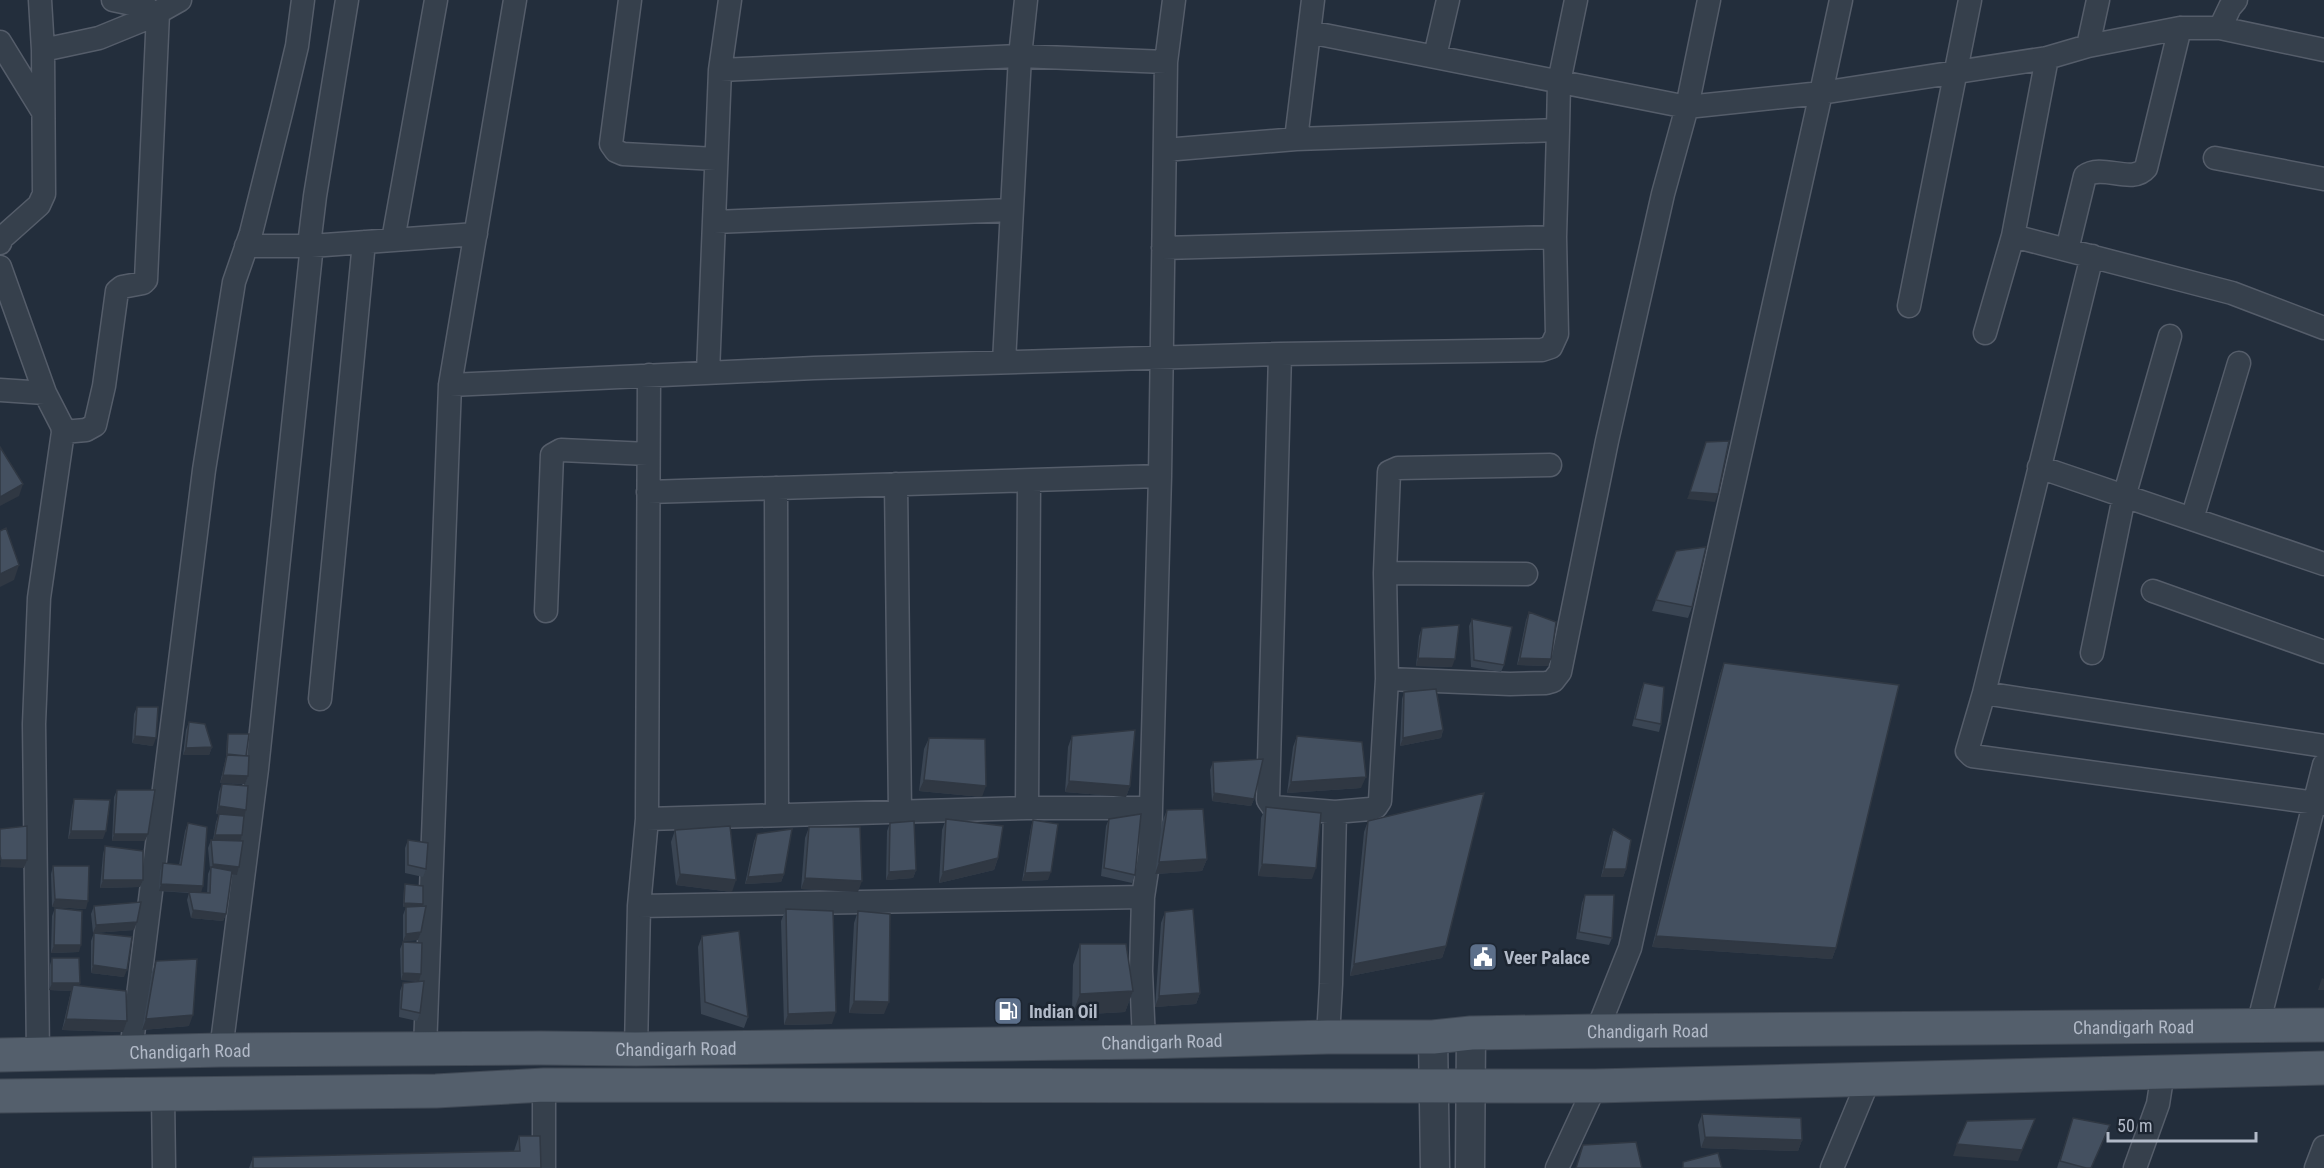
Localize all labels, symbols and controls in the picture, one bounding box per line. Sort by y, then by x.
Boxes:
public building icon: Veer Palace [1467,941,1499,973]
place label: Veer Palace [1504,947,1590,968]
fuel station icon: Indian Oil [992,995,1024,1027]
place label: Indian Oil [1029,1001,1098,1022]
street label: Chandigarh Road [2073,1016,2194,1038]
street label: Chandigarh Road [1587,1020,1708,1042]
street label: Chandigarh Road [1101,1029,1223,1053]
street label: Chandigarh Road [615,1037,737,1060]
street label: Chandigarh Road [129,1039,251,1063]
scale bar [2108,1105,2256,1143]
text: 50 m [2117,1115,2152,1136]

